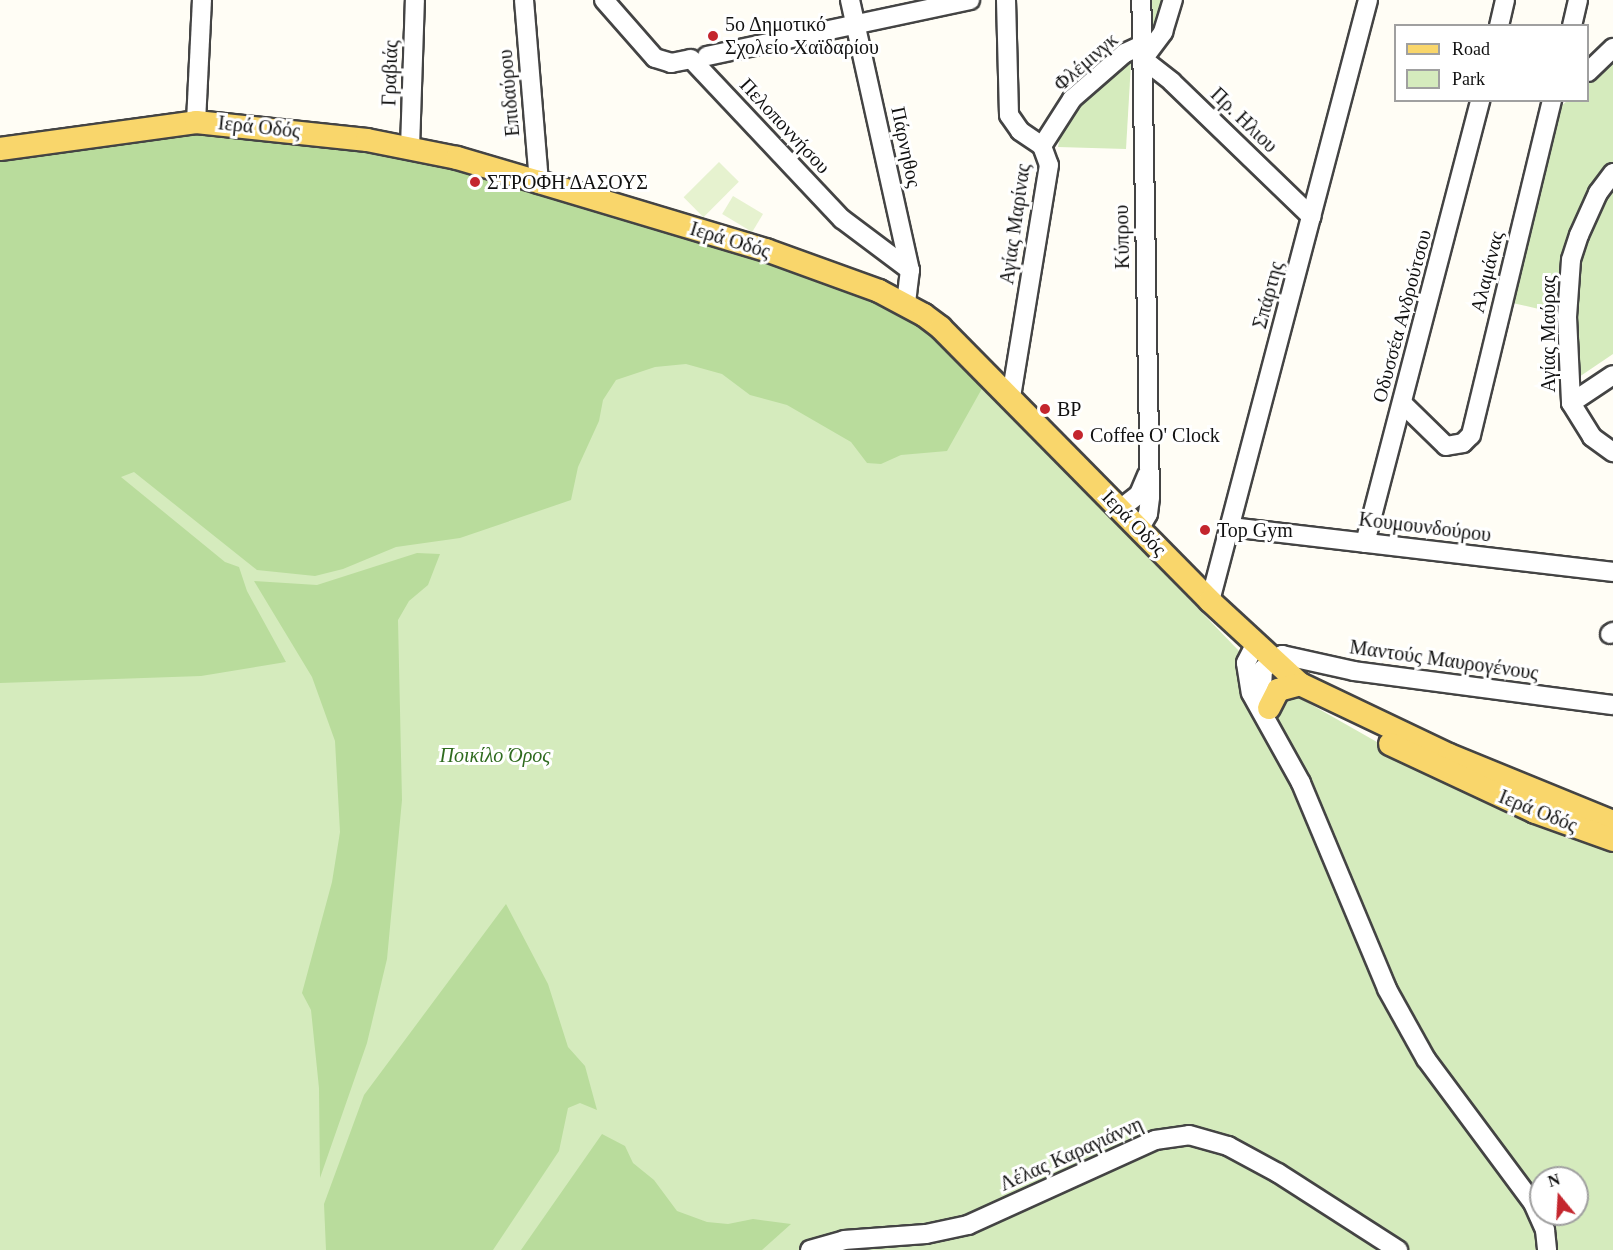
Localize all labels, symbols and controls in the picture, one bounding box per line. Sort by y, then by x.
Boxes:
place label: 5ο Δημοτικό Σχολείο Χαϊδαρίου [725,13,879,60]
legend [1394,24,1589,102]
street label: Φλέμινγκ [1049,28,1123,96]
marker: 5ο Δημοτικό Σχολείο Χαϊδαρίου [706,29,720,43]
text: Road [1452,39,1490,59]
street label: Γραβιάς [377,40,403,106]
street label: Επιδαύρου [493,48,525,138]
text: Park [1452,69,1485,89]
street label: Πελοποννήσου [735,73,835,179]
street label: Πρ. Ηλιου [1206,82,1282,158]
street label: Πάρνηθος [886,104,926,190]
street label: Ιερά Οδός [217,111,301,143]
street label: Αγίας Μαρίνας [995,162,1035,286]
place label: ΣΤΡΟΦΗ ΔΑΣΟΥΣ [487,170,649,194]
marker: ΣΤΡΟΦΗ ΔΑΣΟΥΣ [468,175,482,189]
street label: Κύπρου [1109,205,1135,269]
street label: Ιερά Οδός [687,216,773,264]
street label: Οδυσσέα Ανδρούτσου [1367,226,1437,406]
street label: Αλαμάνας [1465,229,1509,315]
street label: Σπάρτης [1248,259,1288,331]
street label: Αγίας Μαύρας [1536,275,1560,393]
place label: BP [1057,397,1081,421]
marker: BP [1038,402,1052,416]
place label: Coffee O' Clock [1090,423,1220,447]
marker: Coffee O' Clock [1071,428,1085,442]
street label: Ιερά Οδός [1097,485,1171,561]
street label: Κουμουνδούρου [1357,507,1493,547]
place label: Top Gym [1217,518,1293,542]
marker: Top Gym [1198,523,1212,537]
street label: Μαντούς Μαυρογένους [1348,635,1540,685]
park label: Ποικίλο Όρος [440,743,550,767]
street label: Ιερά Οδός [1495,784,1581,838]
street label: Λέλας Καραγιάννη [996,1112,1146,1196]
north arrow [1529,1166,1589,1226]
text: N [1546,1170,1562,1190]

